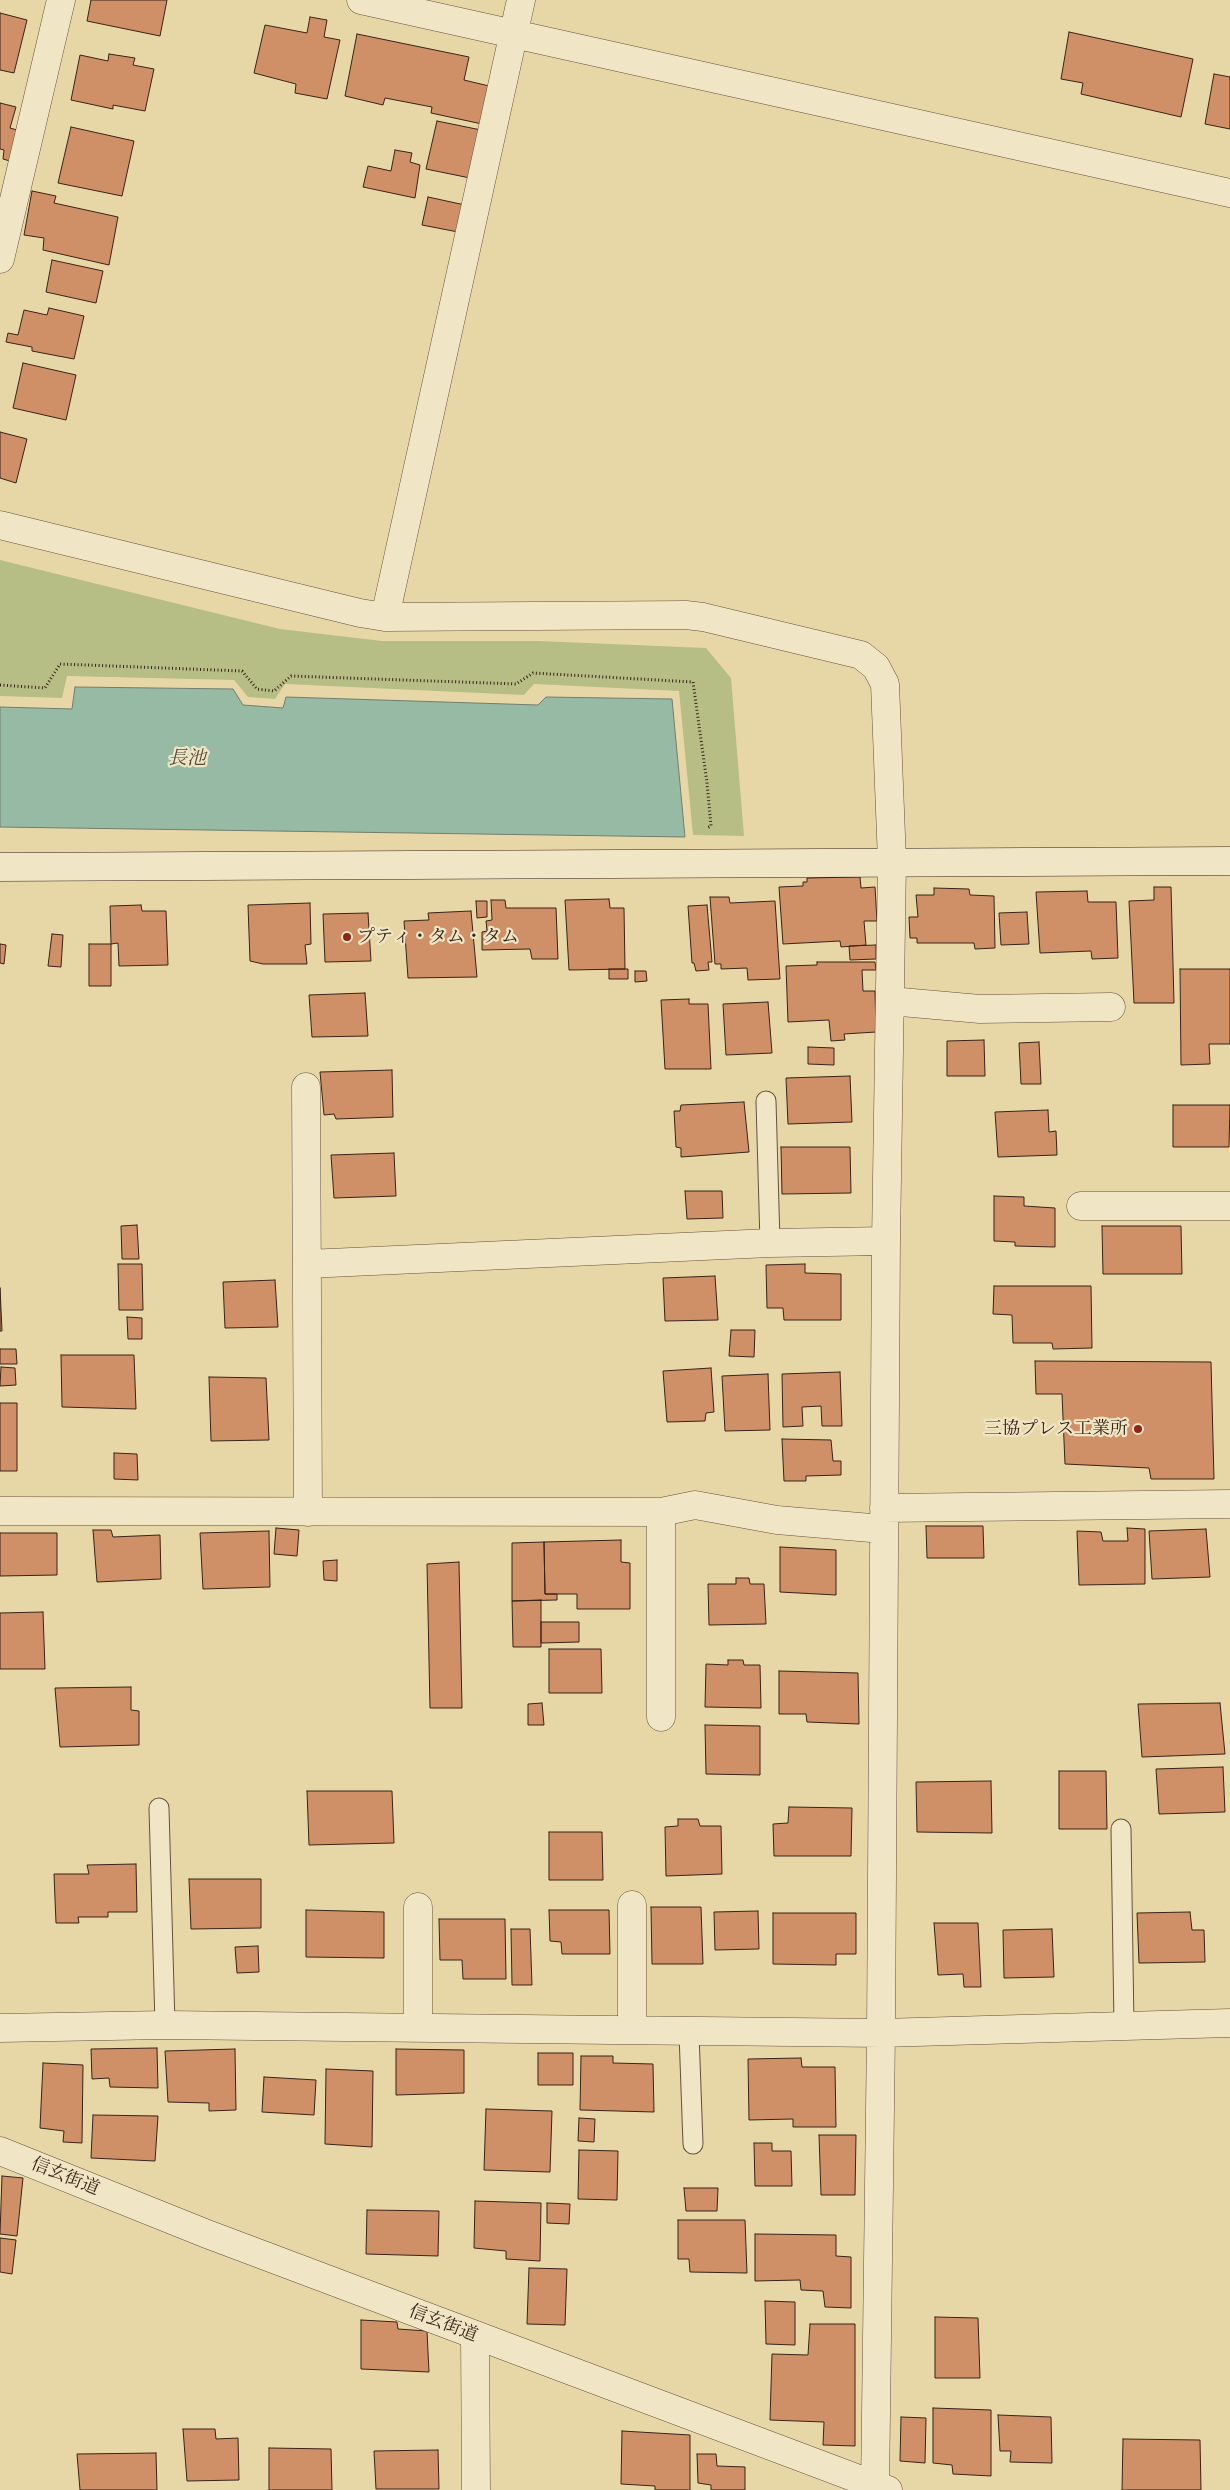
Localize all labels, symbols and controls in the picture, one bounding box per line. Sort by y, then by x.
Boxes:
water label: 長池 [168,748,206,770]
place label: プティ・タム・タム [357,926,519,948]
marker: プティ・タム・タム [341,931,353,943]
place label: 三協プレス工業所 [984,1418,1128,1440]
marker: 三協プレス工業所 [1132,1423,1144,1435]
street label: 信玄街道 [28,2154,102,2200]
street label: 信玄街道 [406,2301,480,2347]

